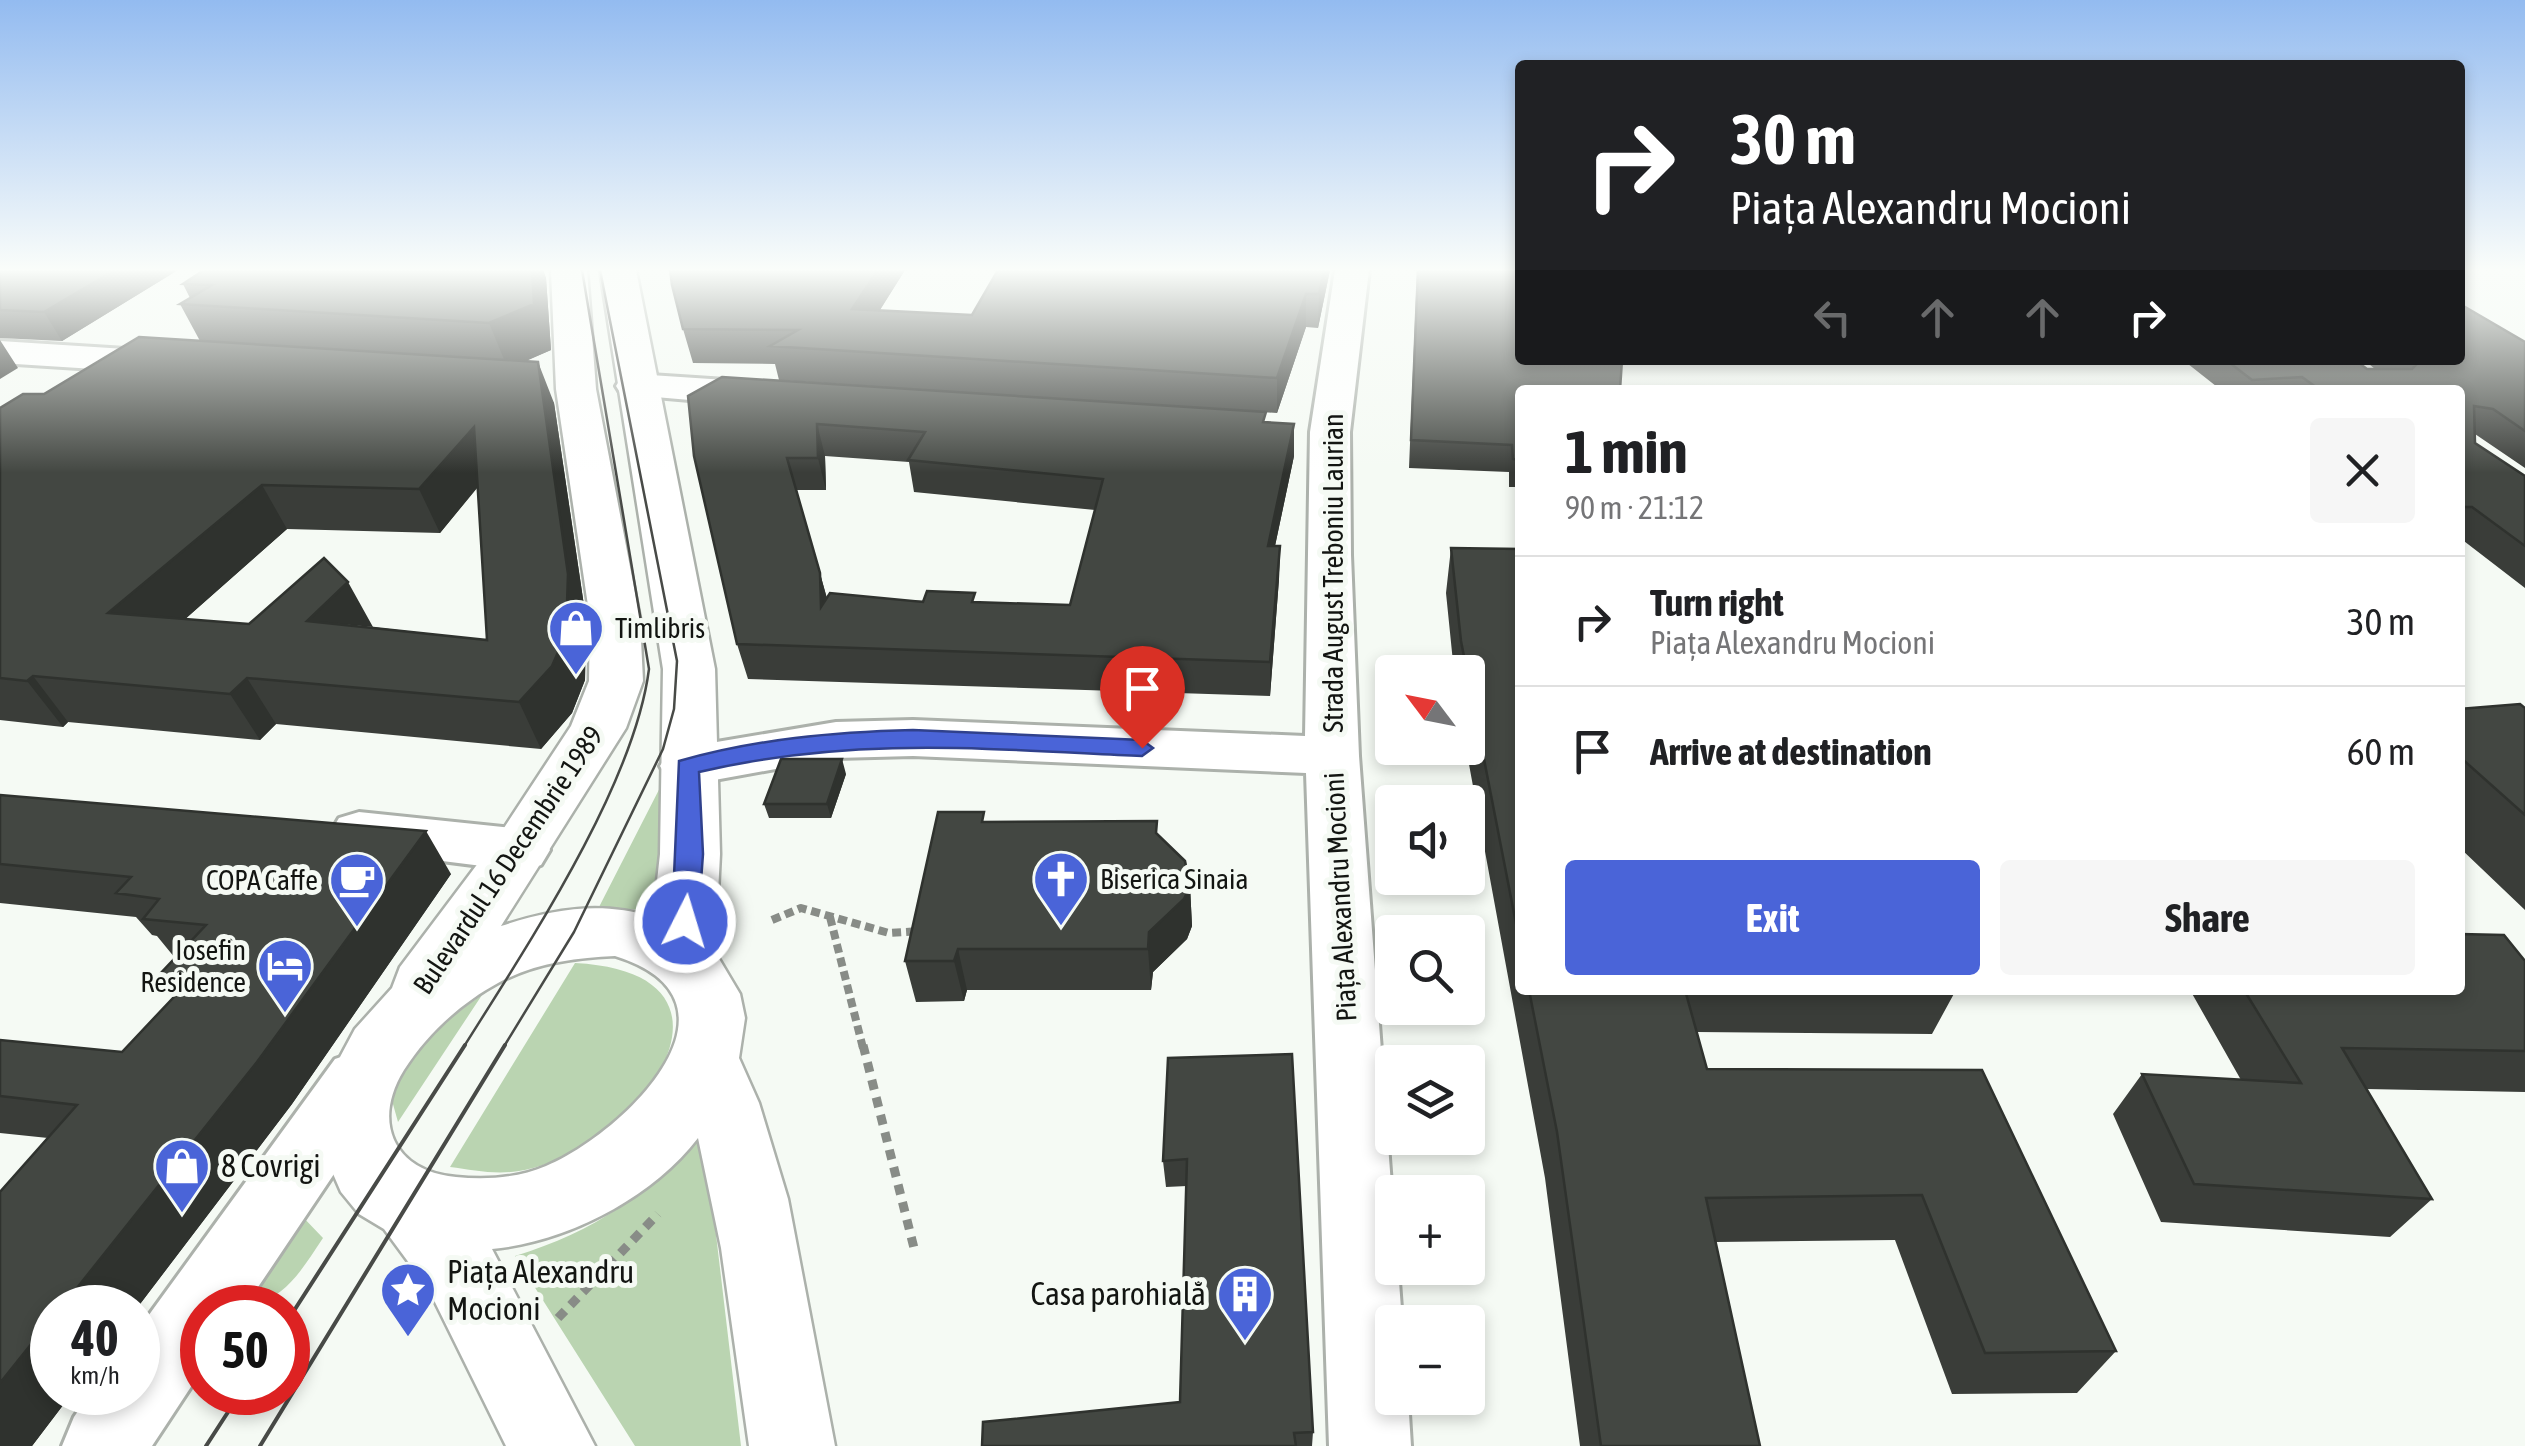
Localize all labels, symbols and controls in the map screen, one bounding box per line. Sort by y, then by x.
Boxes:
text: 30 m [1730,99,1856,179]
icon: right [1565,100,1695,230]
text: Piața Alexandru Mocioni [1730,182,2131,234]
icon: left [1805,290,1860,345]
icon: ahead [1910,290,1965,345]
icon: ahead [2015,290,2070,345]
icon: right [2120,290,2175,345]
street label: Strada August Treboniu Laurian [1317,413,1349,733]
text: 1 min [1565,417,1688,486]
button: close [2310,418,2415,523]
text: 90 m · 21:12 [1565,489,1704,526]
text: Turn right [1650,581,1784,624]
icon: right [1565,594,1620,649]
shop icon: Timlibris [546,598,606,677]
text: 30 m [2347,600,2415,643]
place label: Timlibris [615,612,705,644]
text: Piața Alexandru Mocioni [1650,624,1935,661]
pin [1100,646,1185,749]
north arrow [1375,655,1485,765]
map controls [1375,655,1485,1415]
icon: arrive [1115,661,1170,716]
street label: Bulevardul 16 Decembrie 1989 [406,720,610,1000]
icon: arrive [1565,724,1620,779]
text: Arrive at destination [1650,730,1932,773]
text: 60 m [2347,730,2415,773]
street label: Piața Alexandru Mocioni [1317,772,1363,1022]
button: sound [1375,785,1485,895]
church icon: Biserica Sinaia [1031,849,1091,928]
cafe icon: COPA Caffe [327,850,387,929]
button: Exit [1565,860,1980,975]
button: Share [2000,860,2415,975]
place label: Biserica Sinaia [1100,863,1249,895]
place label: COPA Caffe [206,864,318,896]
position arrow [633,870,737,974]
button: search [1375,915,1485,1025]
place label: Iosefin Residence [140,934,246,998]
hotel icon: Iosefin Residence [255,936,315,1015]
button: layers [1375,1045,1485,1155]
shop icon: 8 Covrigi [152,1136,212,1215]
place label: 8 Covrigi [221,1147,321,1184]
button: + [1375,1175,1485,1285]
place label: Piața Alexandru Mocioni [447,1253,634,1327]
place icon: Piața Alexandru Mocioni [378,1260,438,1339]
building icon: Casa parohială [1215,1264,1275,1343]
place label: Casa parohială [1031,1275,1206,1312]
speed limit sign: 50 [180,1285,310,1415]
button: − [1375,1305,1485,1415]
text: 40 [71,1309,118,1367]
text: km/h [70,1361,120,1389]

